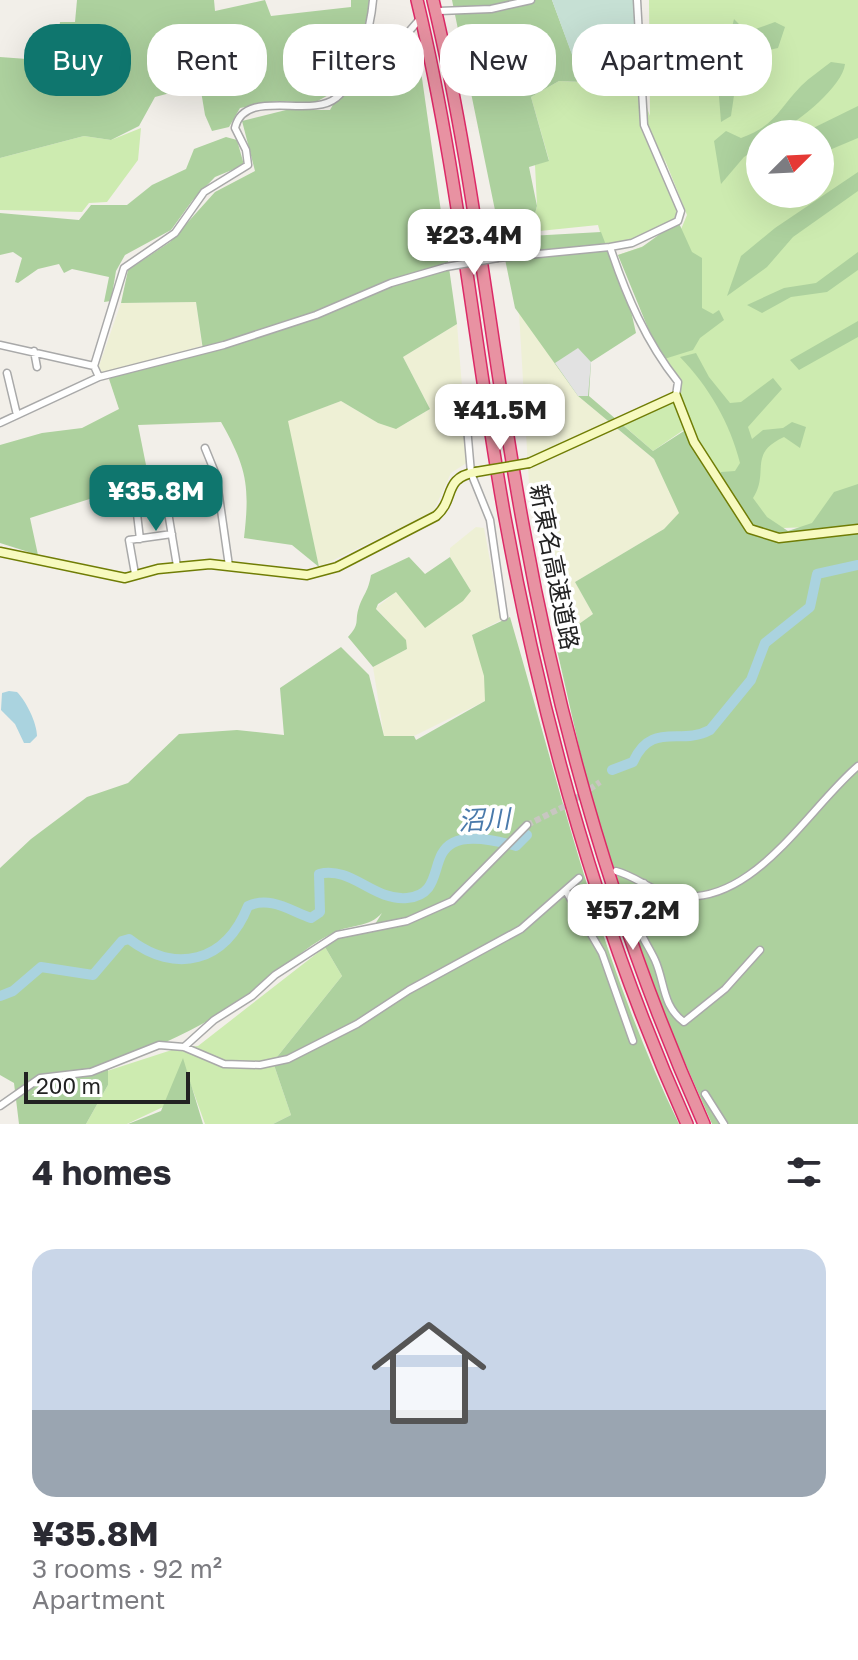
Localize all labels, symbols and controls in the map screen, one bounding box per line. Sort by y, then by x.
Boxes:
chip: Buy [24,24,131,96]
chip: Rent [147,24,267,96]
chip: Filters [283,24,424,96]
chip: New [440,24,556,96]
chip: Apartment [572,24,772,96]
north arrow [746,120,834,208]
map controls [746,120,834,208]
pin: ¥23.4M [409,209,539,277]
text: ¥23.4M [426,219,522,250]
pin: ¥41.5M [435,384,565,452]
text: ¥41.5M [453,394,547,425]
pin: ¥35.8M [91,465,221,533]
text: ¥35.8M [108,475,204,506]
street label: 新東名高速道路 [525,481,586,652]
water label: 沼川 [457,803,514,836]
pin: ¥57.2M [568,884,698,952]
text: ¥57.2M [586,894,680,925]
scale bar [24,1068,190,1104]
text: 200 m [36,1072,101,1099]
icon: filters [782,1150,826,1194]
text: 4 homes [32,1152,172,1192]
icon: home [357,1301,501,1445]
text: ¥35.8M [32,1513,159,1553]
text: 3 rooms · 92 m² [32,1553,222,1584]
text: Apartment [32,1584,165,1615]

